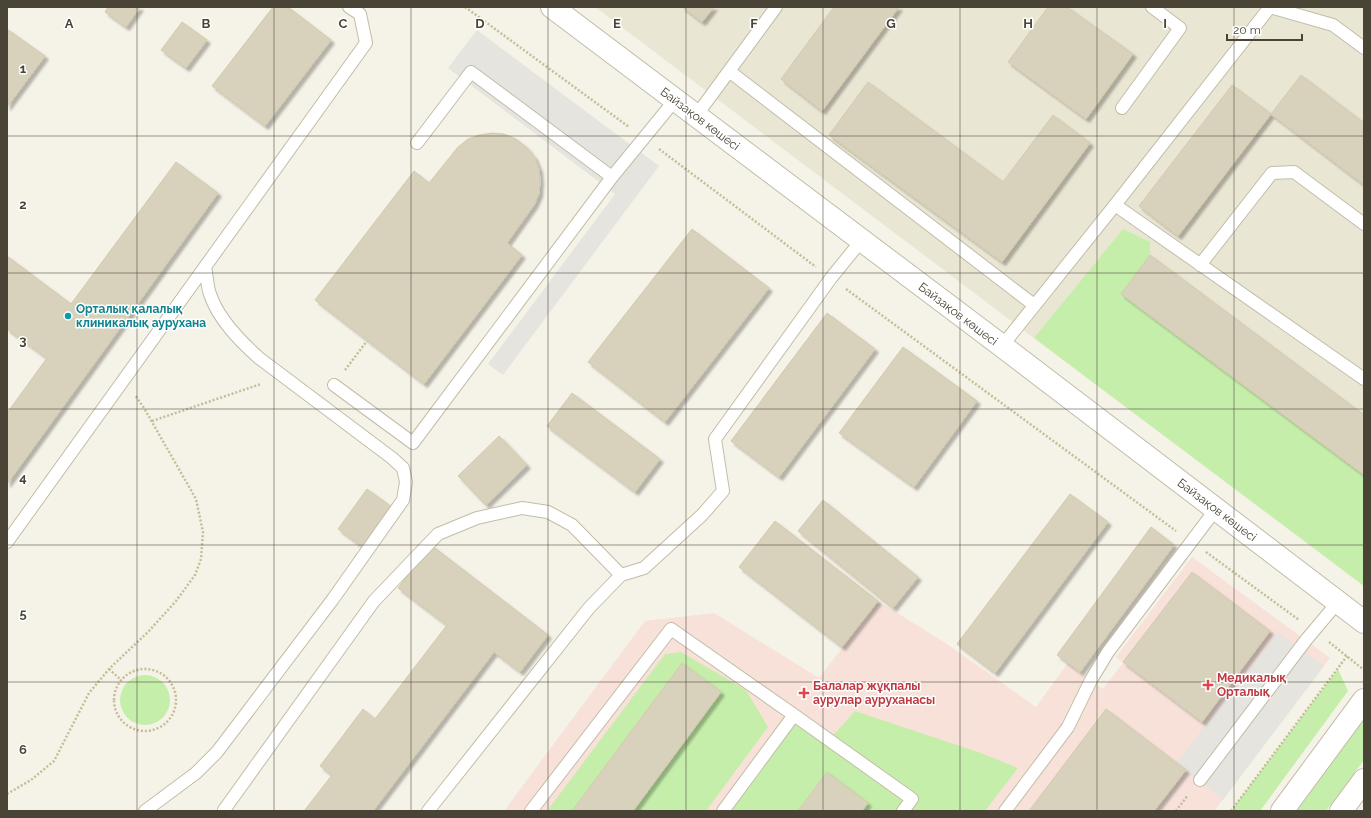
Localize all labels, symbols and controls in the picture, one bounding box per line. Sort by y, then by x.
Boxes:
text: A [65,16,74,31]
text: B [202,16,211,31]
text: C [339,16,348,31]
text: D [475,16,485,31]
text: E [613,16,621,31]
text: F [750,16,758,31]
text: G [886,16,896,31]
text: H [1023,16,1033,31]
text: I [1163,16,1167,31]
scale bar [1227,16,1302,42]
text: 20 m [1233,23,1261,37]
text: 1 [20,61,27,76]
street label: Байзақов көшесі [658,85,742,153]
text: 2 [19,197,27,212]
street label: Байзақов көшесі [916,280,1000,348]
place label: Орталық қалалық клиникалық аурухана [76,302,206,330]
marker: Орталық қалалық клиникалық аурухана [63,311,73,321]
text: 3 [19,333,27,348]
text: 4 [19,470,27,485]
street label: Байзақов көшесі [1175,476,1259,544]
text: 5 [19,606,27,621]
place label: Медикалық Орталық [1217,671,1286,699]
place label: Балалар жұқпалы аурулар ауруханасы [813,679,935,707]
marker: Медикалық Орталық [1202,679,1214,691]
marker: Балалар жұқпалы аурулар ауруханасы [798,687,810,699]
text: 6 [19,742,27,757]

